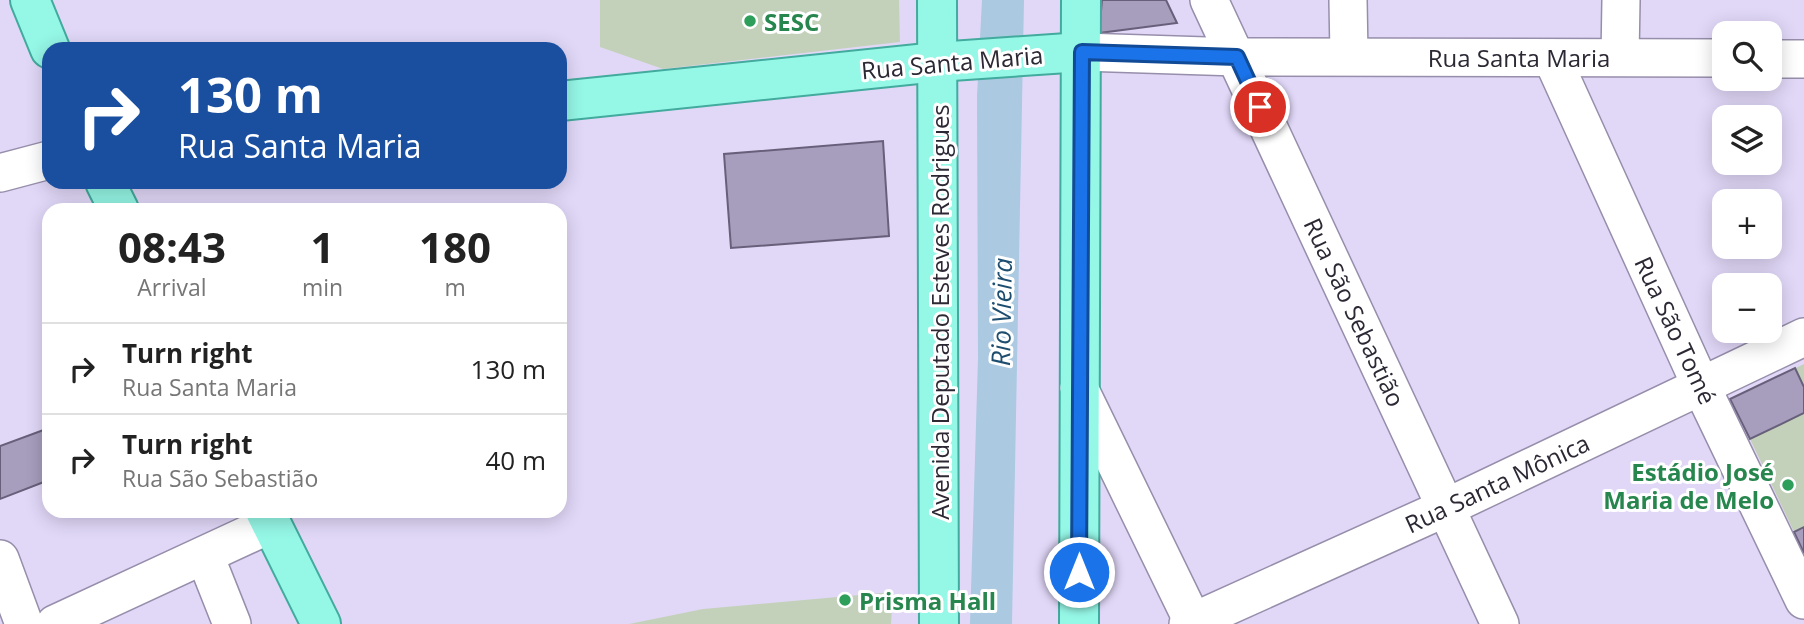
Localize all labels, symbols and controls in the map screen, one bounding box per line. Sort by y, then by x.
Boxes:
place label: SESC [764,5,819,38]
marker: SESC [742,13,758,29]
map controls [1712,21,1782,343]
button: search [1712,21,1782,91]
street label: Rua Santa Maria [860,38,1044,86]
street label: Rua Santa Maria [1428,41,1610,74]
text: 130 m [178,61,323,127]
icon: right [63,70,154,161]
pin [1230,77,1290,137]
icon: arrive [1241,88,1279,126]
street label: Avenida Deputado Esteves Rodrigues [923,104,956,520]
button: layers [1712,105,1782,175]
text: Rua Santa Maria [178,124,421,167]
button: + [1712,189,1782,259]
street label: Rua São Sebastião [1297,212,1413,412]
text: 08:43 [118,218,226,275]
text: 1 [310,218,335,275]
text: 180 [419,218,491,275]
street label: Rua São Tomé [1627,251,1725,409]
water label: Rio Vieira [982,257,1020,366]
text: Arrival [137,271,207,303]
text: min [302,271,343,303]
text: m [444,271,466,303]
button: − [1712,273,1782,343]
text: Turn right [122,335,253,371]
icon: right [63,350,101,388]
text: 130 m [471,351,546,387]
text: Rua Santa Maria [122,371,297,403]
text: Turn right [122,426,253,462]
street label: Rua Santa Mônica [1399,426,1595,540]
icon: right [63,441,101,479]
text: 40 m [485,442,546,478]
place label: Estádio José Maria de Melo [1603,455,1774,516]
text: Rua São Sebastião [122,462,318,494]
marker: Estádio José Maria de Melo [1780,477,1796,493]
position arrow [1042,535,1116,609]
place label: Prisma Hall [859,584,996,617]
marker: Prisma Hall [837,592,853,608]

